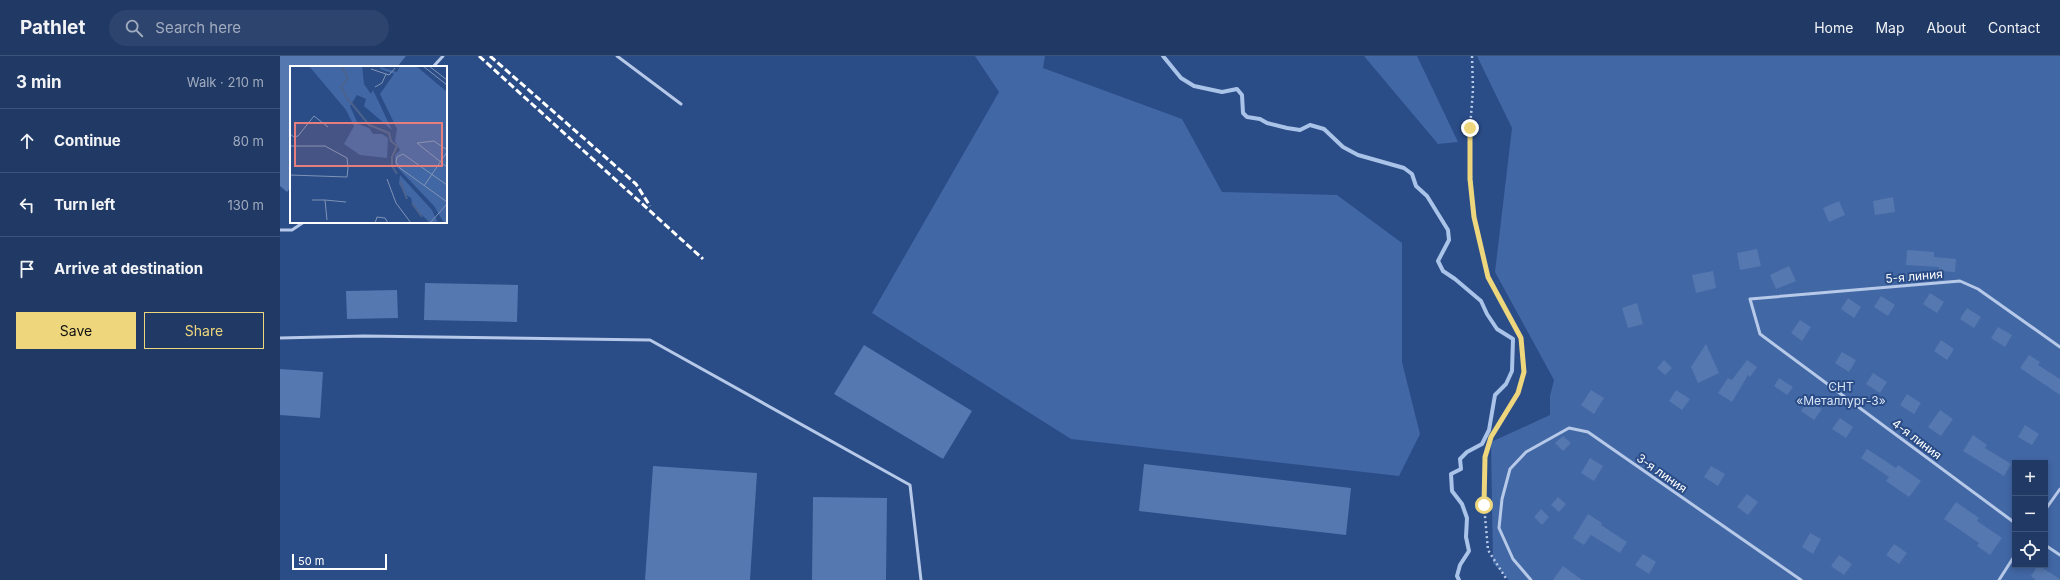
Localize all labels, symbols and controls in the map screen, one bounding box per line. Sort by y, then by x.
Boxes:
search box [109,10,389,46]
text: Pathlet [20,16,85,39]
icon: search [123,17,145,39]
text: Search here [155,18,241,37]
text: Home [1814,19,1853,36]
text: Map [1875,19,1905,36]
text: About [1927,19,1966,36]
text: Contact [1988,19,2040,36]
inset map [290,66,447,223]
text: 3 min [16,72,62,92]
text: Walk · 210 m [187,74,264,90]
route end [1461,119,1479,137]
icon: ahead [16,130,38,152]
text: Continue [54,131,121,150]
text: 80 m [233,133,264,149]
icon: left [16,194,38,216]
text: Turn left [54,195,115,214]
text: 130 m [227,197,264,213]
icon: arrive [16,258,38,280]
text: Arrive at destination [54,259,203,278]
street label: 5-я линия [1885,266,1943,286]
button: Save [16,312,136,349]
button: Share [144,312,264,349]
park label: СНТ «Металлург-3» [1796,379,1886,408]
street label: 4-я линия [1889,416,1945,462]
street label: 3-я линия [1634,450,1690,496]
map controls [2012,460,2048,568]
button: + [2012,460,2048,496]
route start [1475,496,1493,514]
button: − [2012,496,2048,532]
button: locate [2012,532,2048,568]
scale bar [292,552,387,571]
text: 50 m [298,554,324,568]

